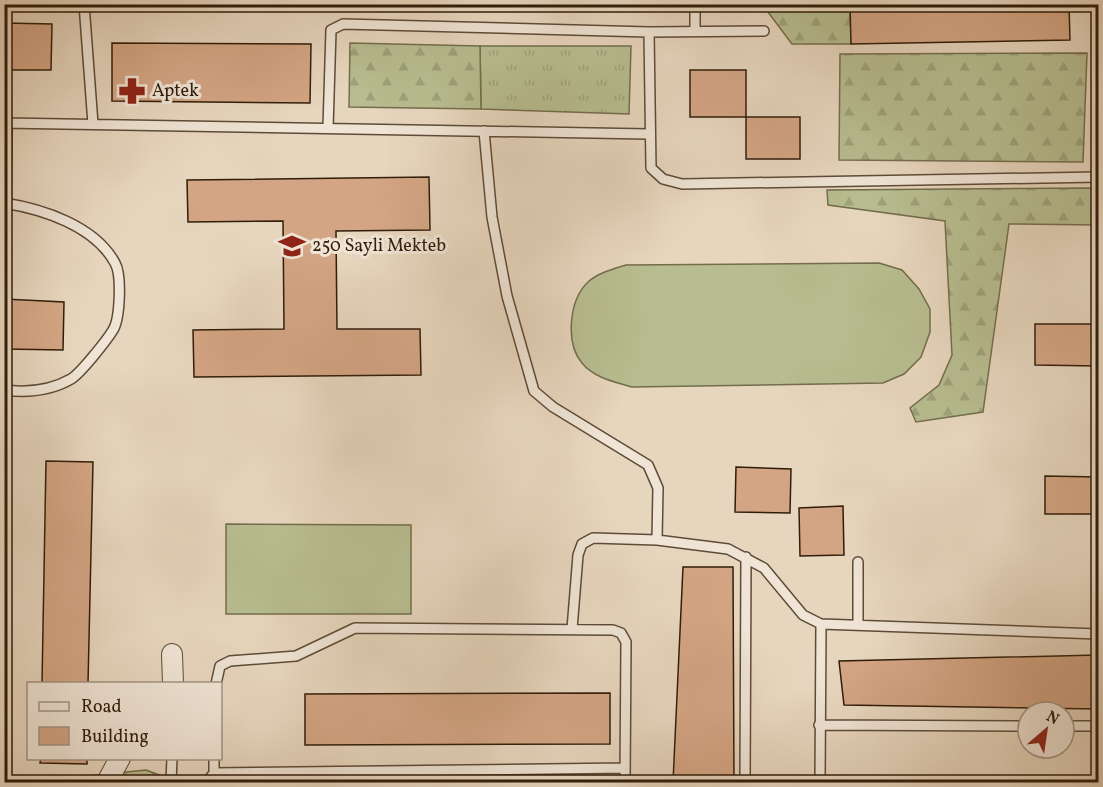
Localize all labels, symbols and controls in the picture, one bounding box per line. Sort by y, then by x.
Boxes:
pharmacy icon: Aptek [117,76,147,106]
place label: Aptek [152,79,199,104]
school or university icon: 250 Sayli Mekteb [277,231,307,261]
place label: 250 Sayli Mekteb [312,234,446,259]
legend [27,682,222,760]
text: Road [81,695,122,720]
north arrow [1016,700,1076,760]
text: N [1042,706,1063,731]
text: Building [81,725,149,750]

